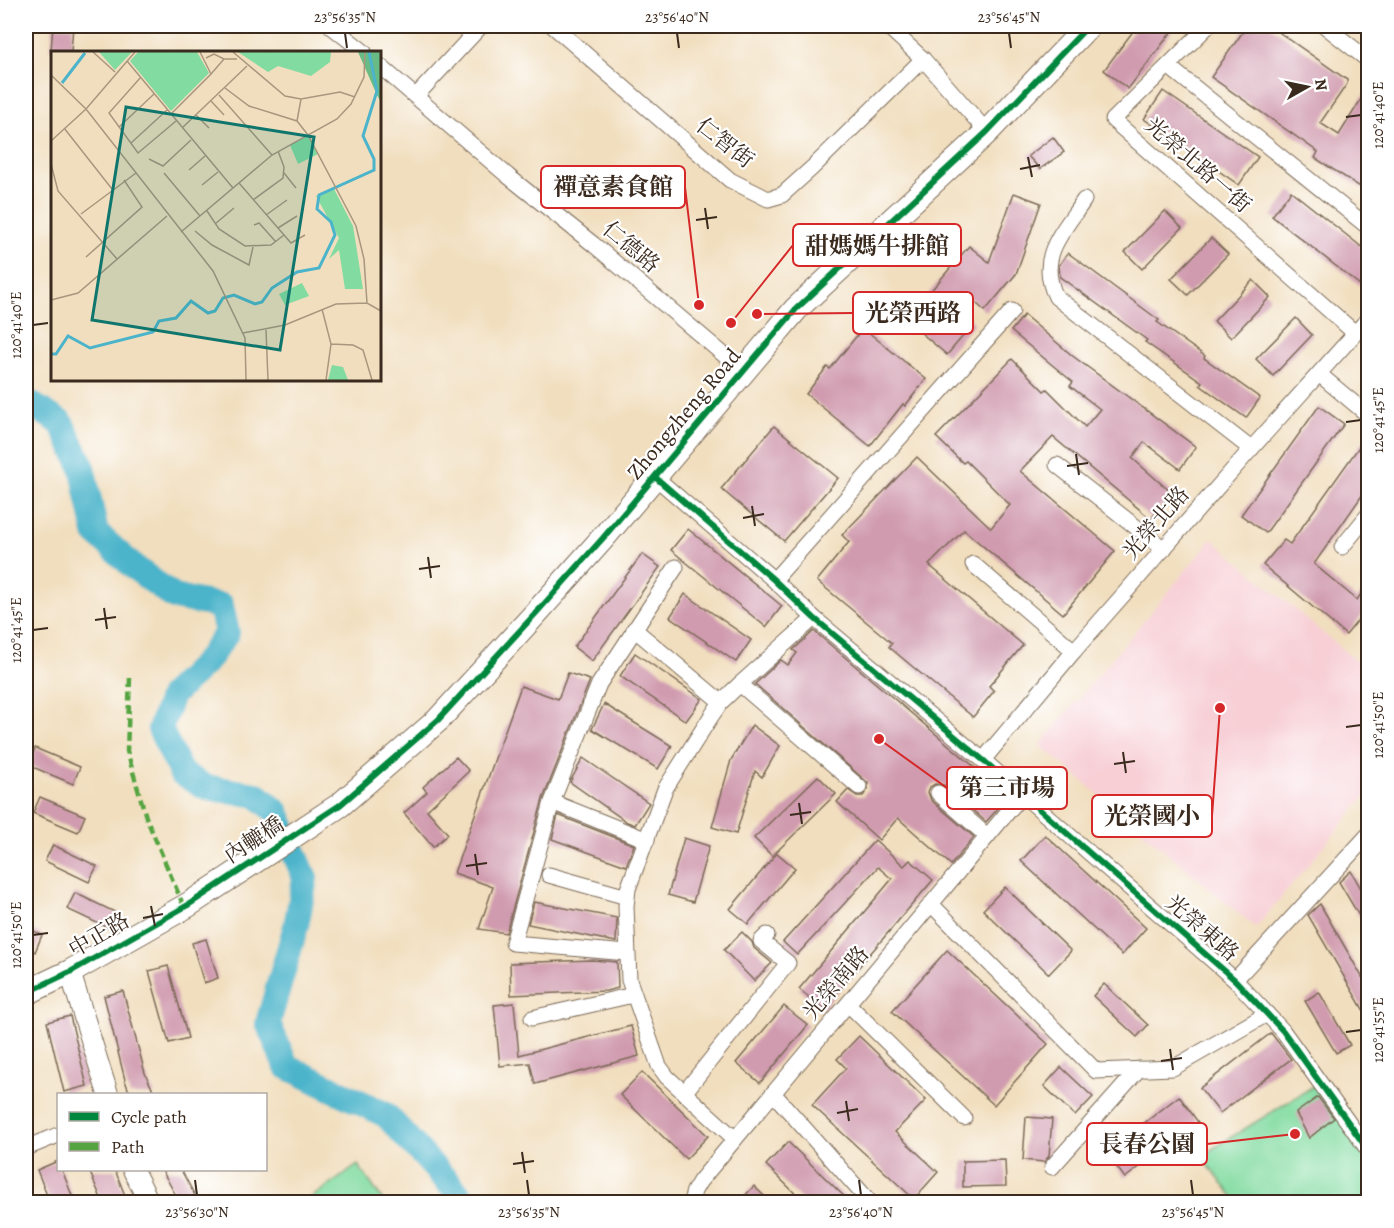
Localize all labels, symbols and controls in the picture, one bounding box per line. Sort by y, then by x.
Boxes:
text: 23°56'35"N [314,7,376,27]
text: 23°56'40"N [645,7,709,27]
text: 23°56'45"N [978,7,1040,27]
inset map [51,51,381,381]
north arrow [1277,57,1337,117]
text: N [1309,77,1333,93]
text: 120°41'40"E [1368,81,1388,149]
street label: 光榮北路一街 [1138,110,1258,220]
street label: 仁智街 [690,111,760,175]
callout: 禪意素食館 [541,166,685,208]
text: 禪意素食館 [553,171,673,203]
street label: 仁德路 [596,214,666,280]
callout: 甜媽媽牛排館 [793,224,961,266]
text: 甜媽媽牛排館 [805,230,949,262]
text: 120°41'40"E [6,291,26,359]
callout: 光榮西路 [853,292,973,334]
text: 光榮西路 [865,297,961,329]
street label: Zhongzheng Road [620,342,748,486]
text: 120°41'45"E [1368,387,1388,453]
street label: 光榮北路 [1116,480,1196,566]
text: 120°41'45"E [6,597,26,663]
text: 120°41'50"E [1368,691,1388,759]
callout: 第三市場 [947,767,1067,809]
text: 第三市場 [959,772,1055,804]
callout: 光榮國小 [1092,795,1212,837]
text: 光榮國小 [1104,800,1200,832]
street label: 內轆橋 [218,809,290,871]
street label: 光榮東路 [1159,888,1245,968]
text: 120°41'50"E [6,901,26,969]
street label: 中正路 [63,906,135,964]
street label: 光榮南路 [796,940,876,1026]
text: 120°41'55"E [1368,997,1388,1063]
legend [57,1093,267,1171]
text: Cycle path [111,1105,187,1129]
callout: 長春公園 [1087,1123,1207,1165]
text: 長春公園 [1099,1128,1195,1160]
text: Path [111,1135,145,1159]
text: 23°56'30"N [165,1202,229,1222]
text: 23°56'35"N [498,1202,560,1222]
text: 23°56'40"N [829,1202,893,1222]
text: 23°56'45"N [1162,1202,1224,1222]

